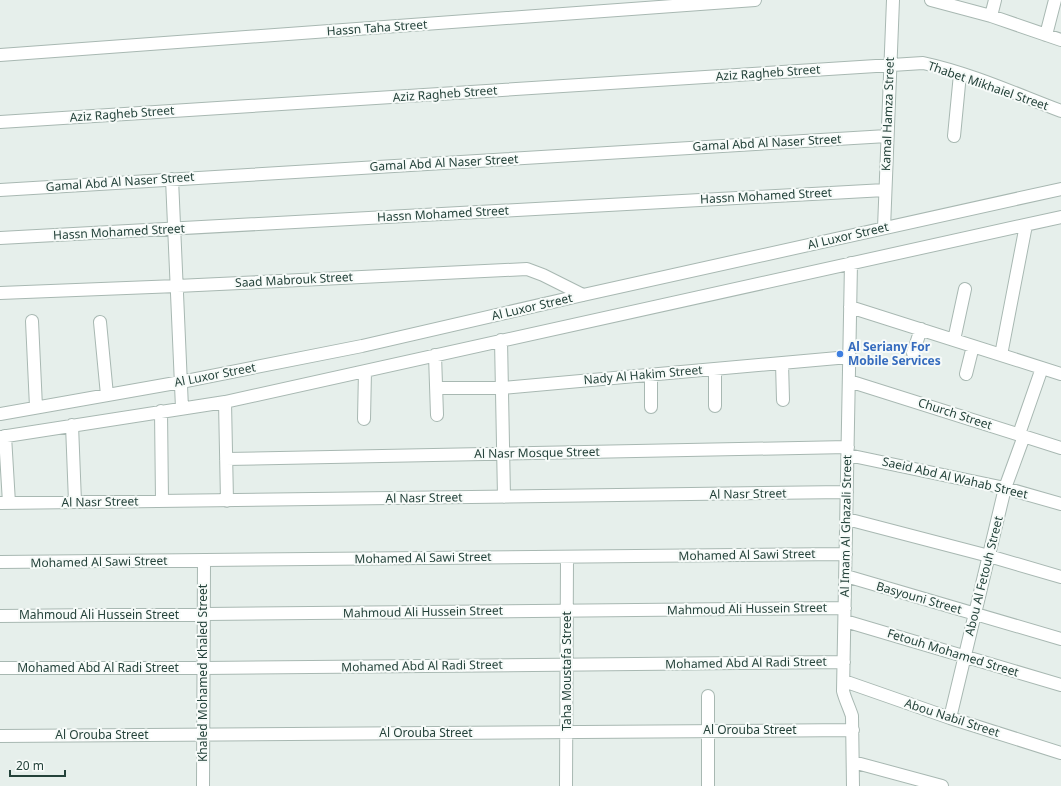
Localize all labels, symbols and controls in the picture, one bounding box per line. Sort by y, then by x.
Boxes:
street label: Hassn Taha Street [326,15,429,39]
street label: Kamal Hamza Street [877,56,898,171]
street label: Thabet Mikhaiel Street [926,57,1051,114]
street label: Aziz Ragheb Street [715,60,822,85]
street label: Aziz Ragheb Street [392,81,499,106]
street label: Aziz Ragheb Street [69,101,176,126]
street label: Gamal Abd Al Naser Street [692,130,842,155]
street label: Gamal Abd Al Naser Street [369,150,519,175]
street label: Gamal Abd Al Naser Street [45,168,196,195]
street label: Hassn Mohamed Street [700,184,833,207]
street label: Hassn Mohamed Street [377,202,510,225]
street label: Al Luxor Street [806,218,891,253]
street label: Hassn Mohamed Street [53,220,186,243]
street label: Saad Mabrouk Street [235,268,354,291]
street label: Al Luxor Street [490,289,575,324]
place label: Al Seriany For Mobile Services [848,338,941,369]
marker: Al Seriany For Mobile Services [835,349,845,359]
street label: Al Luxor Street [173,358,258,391]
street label: Nady Al Hakim Street [583,361,704,388]
street label: Church Street [916,394,995,434]
street label: Al Nasr Mosque Street [474,443,601,462]
street label: Saeid Abd Al Wahab Street [881,452,1030,503]
street label: Al Imam Al Ghazali Street [836,454,855,597]
street label: Al Nasr Street [709,484,787,503]
street label: Al Nasr Street [385,488,463,507]
street label: Al Nasr Street [61,492,139,511]
street label: Abou Al Fetouh Street [960,514,1007,638]
street label: Mohamed Al Sawi Street [678,545,816,564]
street label: Mohamed Al Sawi Street [354,548,492,567]
street label: Mohamed Al Sawi Street [30,552,168,571]
street label: Basyouni Street [874,577,965,618]
street label: Khaled Mohamed Khaled Street [194,583,211,762]
street label: Mahmoud Ali Hussein Street [667,599,828,618]
street label: Mahmoud Ali Hussein Street [343,602,504,621]
street label: Mahmoud Ali Hussein Street [19,606,180,623]
street label: Taha Moustafa Street [558,611,575,731]
street label: Fetouh Mohamed Street [885,624,1022,681]
street label: Mohamed Abd Al Radi Street [665,653,828,672]
street label: Mohamed Abd Al Radi Street [341,656,504,675]
street label: Mohamed Abd Al Radi Street [17,659,179,676]
street label: Abou Nabil Street [902,694,1002,741]
street label: Al Orouba Street [703,721,797,738]
street label: Al Orouba Street [379,724,473,741]
street label: Al Orouba Street [55,726,149,743]
scale bar [10,752,65,778]
text: 20 m [16,757,44,774]

